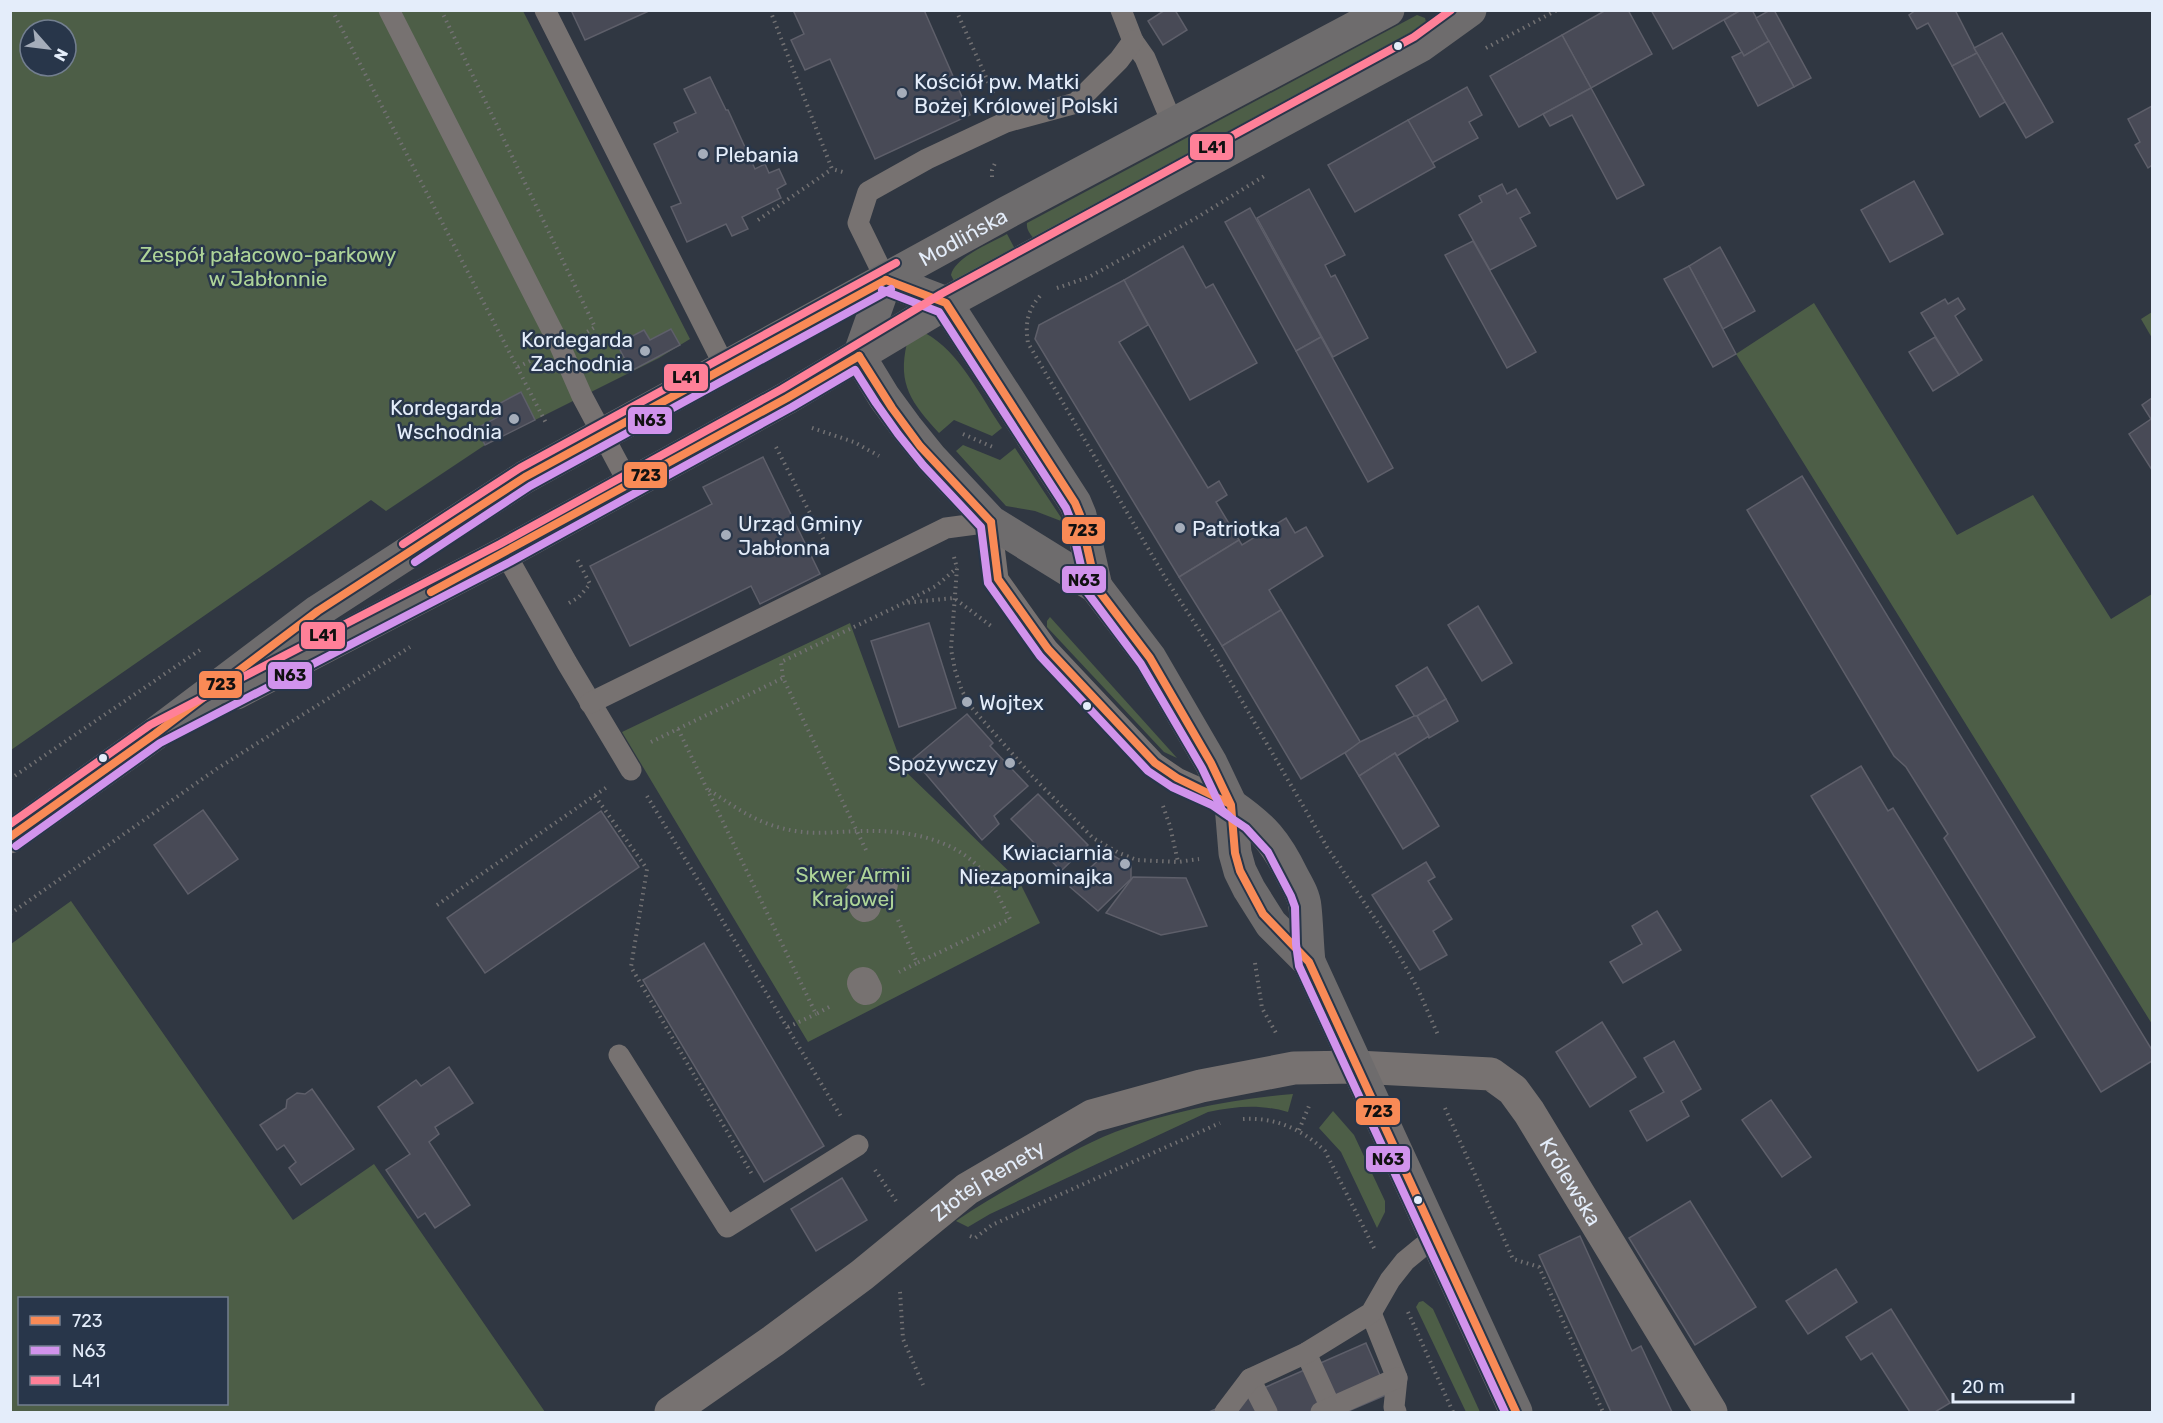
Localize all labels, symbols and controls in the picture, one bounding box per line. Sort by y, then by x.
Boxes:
north arrow [18,18,78,78]
unlabelled marker [1392,40,1404,52]
text: N [50,45,72,64]
place label: Kościół pw. Matki Bożej Królowej Polski [914,69,1118,118]
marker: Kościół pw. Matki Bożej Królowej Polski [895,86,909,100]
line badge: L41 [1189,133,1234,161]
text: L41 [1198,138,1226,157]
place label: Plebania [715,142,799,167]
marker: Plebania [696,147,710,161]
street label: Modlińska [914,202,1011,271]
park label: Zespół pałacowo-parkowy w Jabłonnie [140,242,397,291]
place label: Kordegarda Zachodnia [521,327,633,376]
marker: Kordegarda Zachodnia [638,344,652,358]
line badge: L41 [663,363,709,392]
text: L41 [672,368,700,387]
place label: Kordegarda Wschodnia [390,395,502,444]
line badge: N63 [627,406,673,435]
text: N63 [634,411,666,430]
marker: Kordegarda Wschodnia [507,412,521,426]
line badge: 723 [623,461,668,489]
text: 723 [631,466,661,485]
place label: Urząd Gminy Jabłonna [738,511,863,560]
line badge: 723 [1061,516,1106,545]
place label: Patriotka [1192,516,1280,541]
text: 723 [1068,521,1098,540]
marker: Patriotka [1173,521,1187,535]
marker: Urząd Gminy Jabłonna [719,528,733,542]
line badge: N63 [1061,565,1107,594]
text: N63 [1068,571,1100,590]
line badge: L41 [300,621,346,650]
text: L41 [309,626,337,645]
line badge: N63 [267,661,313,690]
text: N63 [274,666,306,685]
line badge: 723 [198,670,243,699]
text: 723 [206,675,236,694]
place label: Wojtex [979,690,1044,715]
marker: Wojtex [960,695,974,709]
unlabelled marker [1081,700,1093,712]
place label: Spożywczy [888,751,998,776]
unlabelled marker [97,752,109,764]
marker: Spożywczy [1003,756,1017,770]
place label: Kwiaciarnia Niezapominajka [959,840,1113,889]
marker: Kwiaciarnia Niezapominajka [1118,857,1132,871]
park label: Skwer Armii Krajowej [795,862,911,911]
line badge: 723 [1355,1097,1401,1126]
text: 723 [1363,1102,1393,1121]
street label: Królewska [1535,1133,1607,1230]
street label: Złotej Renety [926,1134,1049,1226]
line badge: N63 [1365,1145,1411,1173]
text: N63 [1372,1150,1404,1169]
unlabelled marker [1412,1194,1424,1206]
legend [18,1297,228,1405]
text: 723 [72,1310,103,1332]
text: N63 [72,1340,106,1362]
scale bar [1953,1366,2073,1404]
text: L41 [72,1370,100,1392]
text: 20 m [1962,1376,2004,1398]

